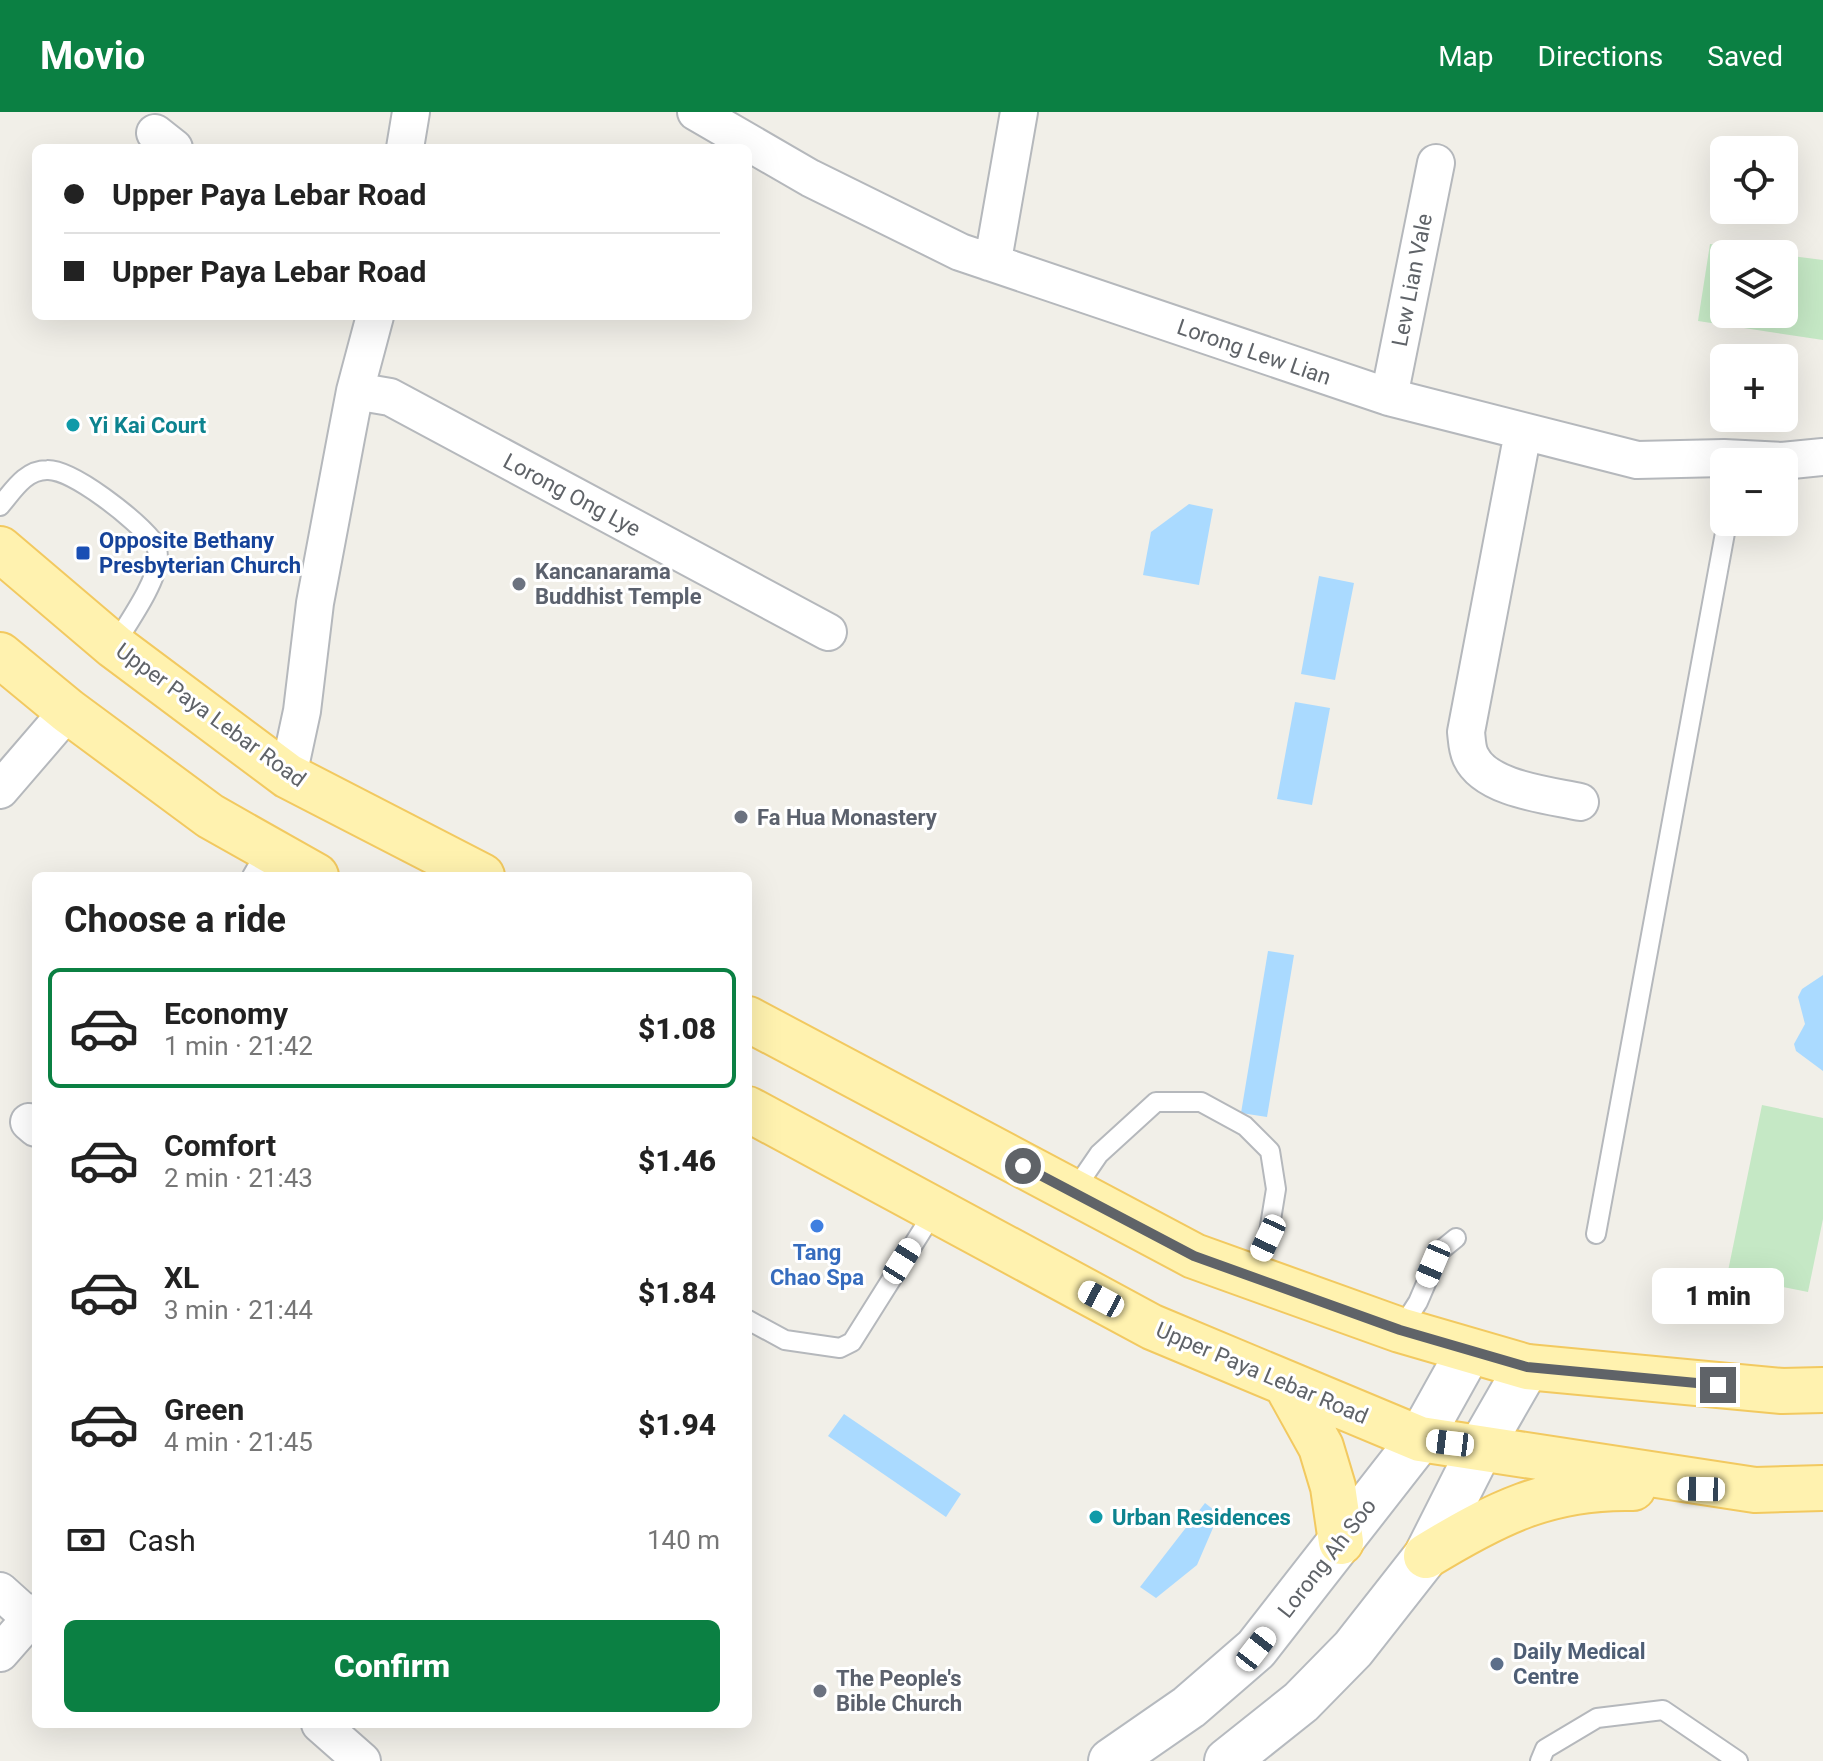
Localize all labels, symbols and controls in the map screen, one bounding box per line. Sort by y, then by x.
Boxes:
text: Movio [40,34,145,78]
text: Map [1438,40,1494,73]
text: Directions [1538,40,1663,73]
text: Saved [1707,40,1783,73]
map controls [1710,136,1798,536]
button: locate [1710,136,1798,224]
text: Upper Paya Lebar Road [112,177,426,212]
street label: Lew Lian Vale [1387,211,1437,349]
button: layers [1710,240,1798,328]
text: Upper Paya Lebar Road [112,254,426,289]
street label: Lorong Lew Lian [1174,314,1334,390]
button: + [1710,344,1798,432]
place label: Yi Kai Court [89,413,207,438]
marker: Yi Kai Court [64,416,82,434]
street label: Lorong Ong Lye [499,448,645,542]
button: − [1710,448,1798,536]
place label: Opposite Bethany Presbyterian Church [99,528,301,578]
marker: Opposite Bethany Presbyterian Church [74,544,92,562]
place label: Kancanarama Buddhist Temple [535,559,702,609]
marker: Kancanarama Buddhist Temple [510,575,528,593]
street label: Upper Paya Lebar Road [111,638,311,792]
place label: Fa Hua Monastery [757,805,938,830]
marker: Fa Hua Monastery [732,808,750,826]
text: Choose a ride [64,899,286,941]
icon: car [68,992,140,1064]
text: Economy [164,996,288,1031]
text: $1.08 [638,1011,716,1046]
text: 1 min · 21:42 [164,1031,313,1061]
icon: car [68,1124,140,1196]
text: Comfort [164,1128,276,1163]
text: $1.46 [638,1143,716,1178]
route start [1005,1148,1041,1184]
text: 2 min · 21:43 [164,1163,313,1193]
car [1247,1211,1289,1265]
marker: Tang Chao Spa [808,1217,826,1235]
car [879,1234,925,1288]
car [1413,1237,1453,1291]
place label: Tang Chao Spa [770,1240,864,1290]
icon: car [68,1256,140,1328]
text: XL [164,1260,199,1295]
callout: 1 min [1652,1269,1784,1325]
text: $1.84 [638,1275,716,1310]
car [1074,1277,1128,1321]
text: 1 min [1685,1281,1751,1311]
text: 3 min · 21:44 [164,1295,313,1325]
street label: Upper Paya Lebar Road [1152,1317,1372,1429]
route end [1700,1367,1736,1403]
icon: car [68,1388,140,1460]
text: Green [164,1392,244,1427]
text: $1.94 [638,1407,716,1442]
text: 4 min · 21:45 [164,1427,313,1457]
car [1425,1428,1475,1458]
car [1677,1477,1725,1501]
street label: Lorong Ah Soo [1273,1493,1381,1623]
place label: Urban Residences [1112,1505,1291,1530]
marker: Urban Residences [1087,1508,1105,1526]
icon: cash [64,1518,108,1562]
text: Cash [128,1523,196,1558]
text: 140 m [647,1525,720,1555]
button: Confirm [64,1620,720,1712]
car [1232,1623,1280,1675]
place label: Daily Medical Centre [1513,1639,1646,1689]
marker: Daily Medical Centre [1488,1655,1506,1673]
place label: The People's Bible Church [836,1666,962,1716]
marker: The People's Bible Church [811,1682,829,1700]

